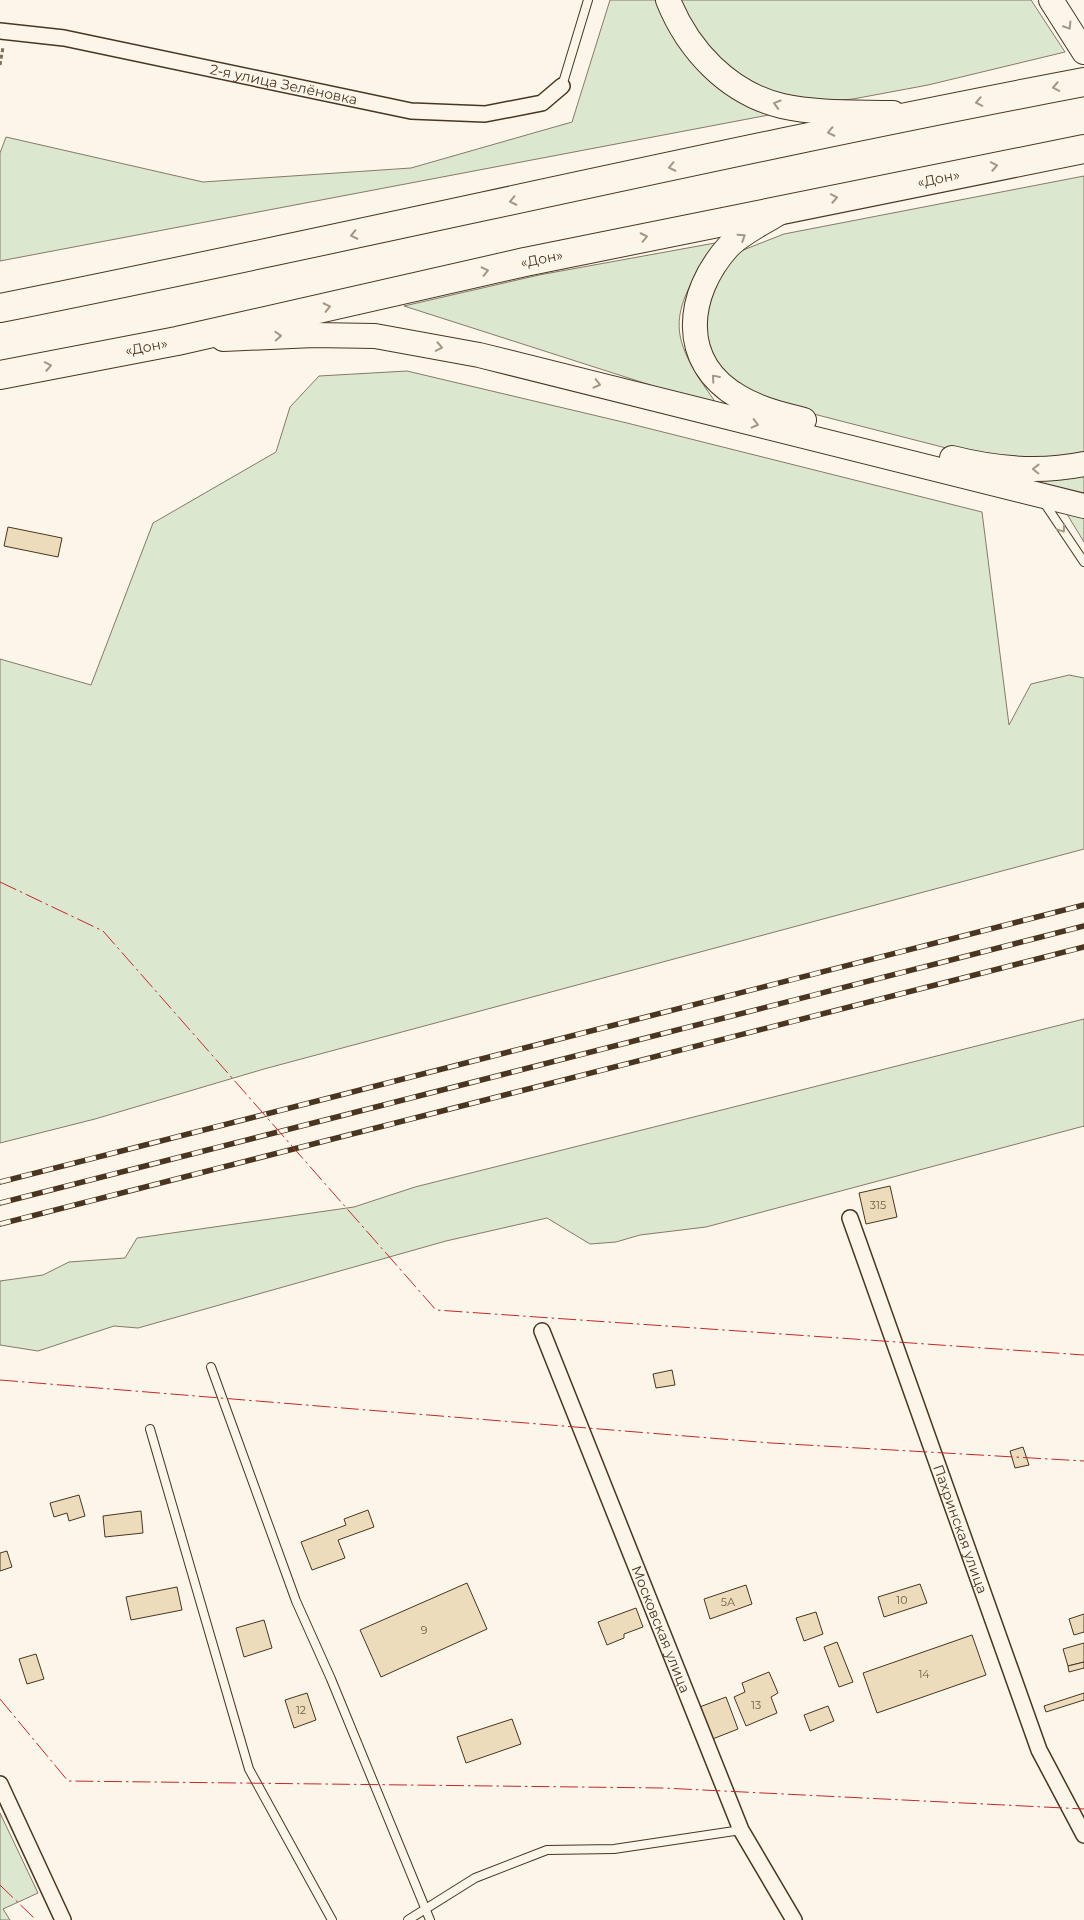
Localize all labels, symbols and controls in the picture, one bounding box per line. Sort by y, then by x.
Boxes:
one-way arrow [1061,21,1071,30]
street label: 2-я улица Зелёновка [208,60,359,109]
one-way arrow [1051,82,1060,92]
one-way arrow [975,96,984,106]
one-way arrow [774,99,782,109]
one-way arrow [826,126,835,137]
one-way arrow [668,161,677,172]
one-way arrow [989,162,998,172]
street label: «Дон» [916,165,961,191]
one-way arrow [830,194,839,204]
one-way arrow [509,195,518,206]
one-way arrow [350,229,359,240]
one-way arrow [640,232,648,243]
one-way arrow [737,234,746,244]
street label: «Дон» [519,246,564,272]
one-way arrow [481,266,490,276]
one-way arrow [322,302,331,312]
one-way arrow [274,331,282,342]
street label: «Дон» [124,334,169,360]
one-way arrow [435,342,444,352]
one-way arrow [43,361,52,371]
one-way arrow [712,374,721,383]
one-way arrow [593,379,601,389]
one-way arrow [750,418,759,429]
one-way arrow [1031,464,1039,474]
one-way arrow [1056,523,1065,533]
house number: 315 [870,1198,886,1212]
street label: Пахринская улица [929,1462,992,1596]
street label: Московская улица [627,1563,694,1695]
house number: 10 [896,1593,908,1607]
house number: 5А [721,1595,736,1609]
house number: 9 [421,1623,428,1637]
house number: 14 [918,1667,930,1681]
house number: 13 [751,1698,761,1712]
house number: 12 [296,1703,306,1717]

